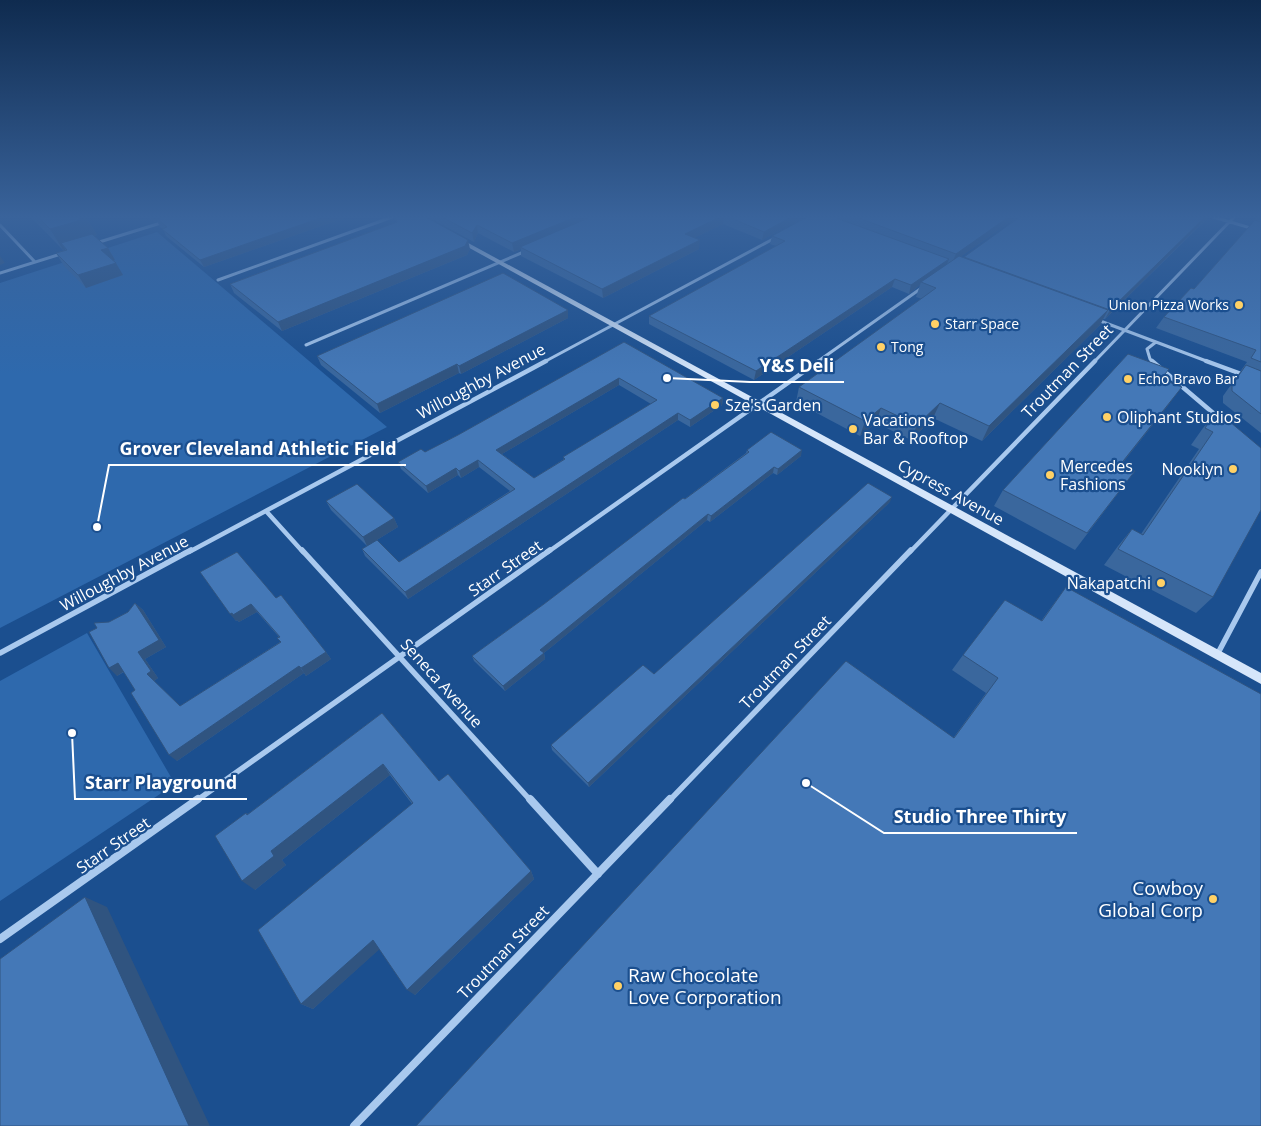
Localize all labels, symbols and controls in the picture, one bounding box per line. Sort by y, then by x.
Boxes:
place label: Union Pizza Works [1108,295,1229,314]
marker: Union Pizza Works [1233,299,1245,311]
place label: Starr Space [945,314,1019,333]
marker: Starr Space [929,318,941,330]
street label: Troutman Street [1016,319,1118,423]
place label: Tong [891,337,924,356]
street label: Willoughby Avenue [413,338,549,424]
marker: Tong [875,341,887,353]
callout: Y&S Deli [750,349,844,382]
text: Y&S Deli [760,353,834,377]
place label: Echo Bravo Bar [1138,369,1238,388]
marker: Echo Bravo Bar [1122,373,1134,385]
place label: Sze's Garden [725,394,821,416]
marker: Sze's Garden [709,399,721,411]
place label: Oliphant Studios [1117,406,1241,428]
place label: Vacations Bar & Rooftop [863,409,968,449]
marker: Oliphant Studios [1101,411,1113,423]
marker: Vacations Bar & Rooftop [847,423,859,435]
callout: Grover Cleveland Athletic Field [109,432,406,465]
text: Grover Cleveland Athletic Field [119,436,397,460]
street label: Cypress Avenue [894,454,1008,530]
place label: Mercedes Fashions [1060,455,1133,495]
place label: Nooklyn [1161,458,1223,480]
marker: Nooklyn [1227,463,1239,475]
marker: Mercedes Fashions [1044,469,1056,481]
street label: Willoughby Avenue [56,530,192,616]
street label: Starr Street [464,534,546,601]
place label: Nakapatchi [1067,572,1151,594]
marker: Nakapatchi [1155,577,1167,589]
street label: Troutman Street [734,610,836,714]
street label: Seneca Avenue [396,634,488,732]
callout: Starr Playground [75,766,247,799]
text: Starr Playground [85,770,237,794]
callout: Studio Three Thirty [884,800,1077,833]
text: Studio Three Thirty [894,804,1067,828]
street label: Starr Street [72,811,154,878]
place label: Cowboy Global Corp [1098,875,1203,923]
marker: Cowboy Global Corp [1207,893,1219,905]
street label: Troutman Street [452,900,554,1004]
place label: Raw Chocolate Love Corporation [628,962,782,1010]
marker: Raw Chocolate Love Corporation [612,980,624,992]

